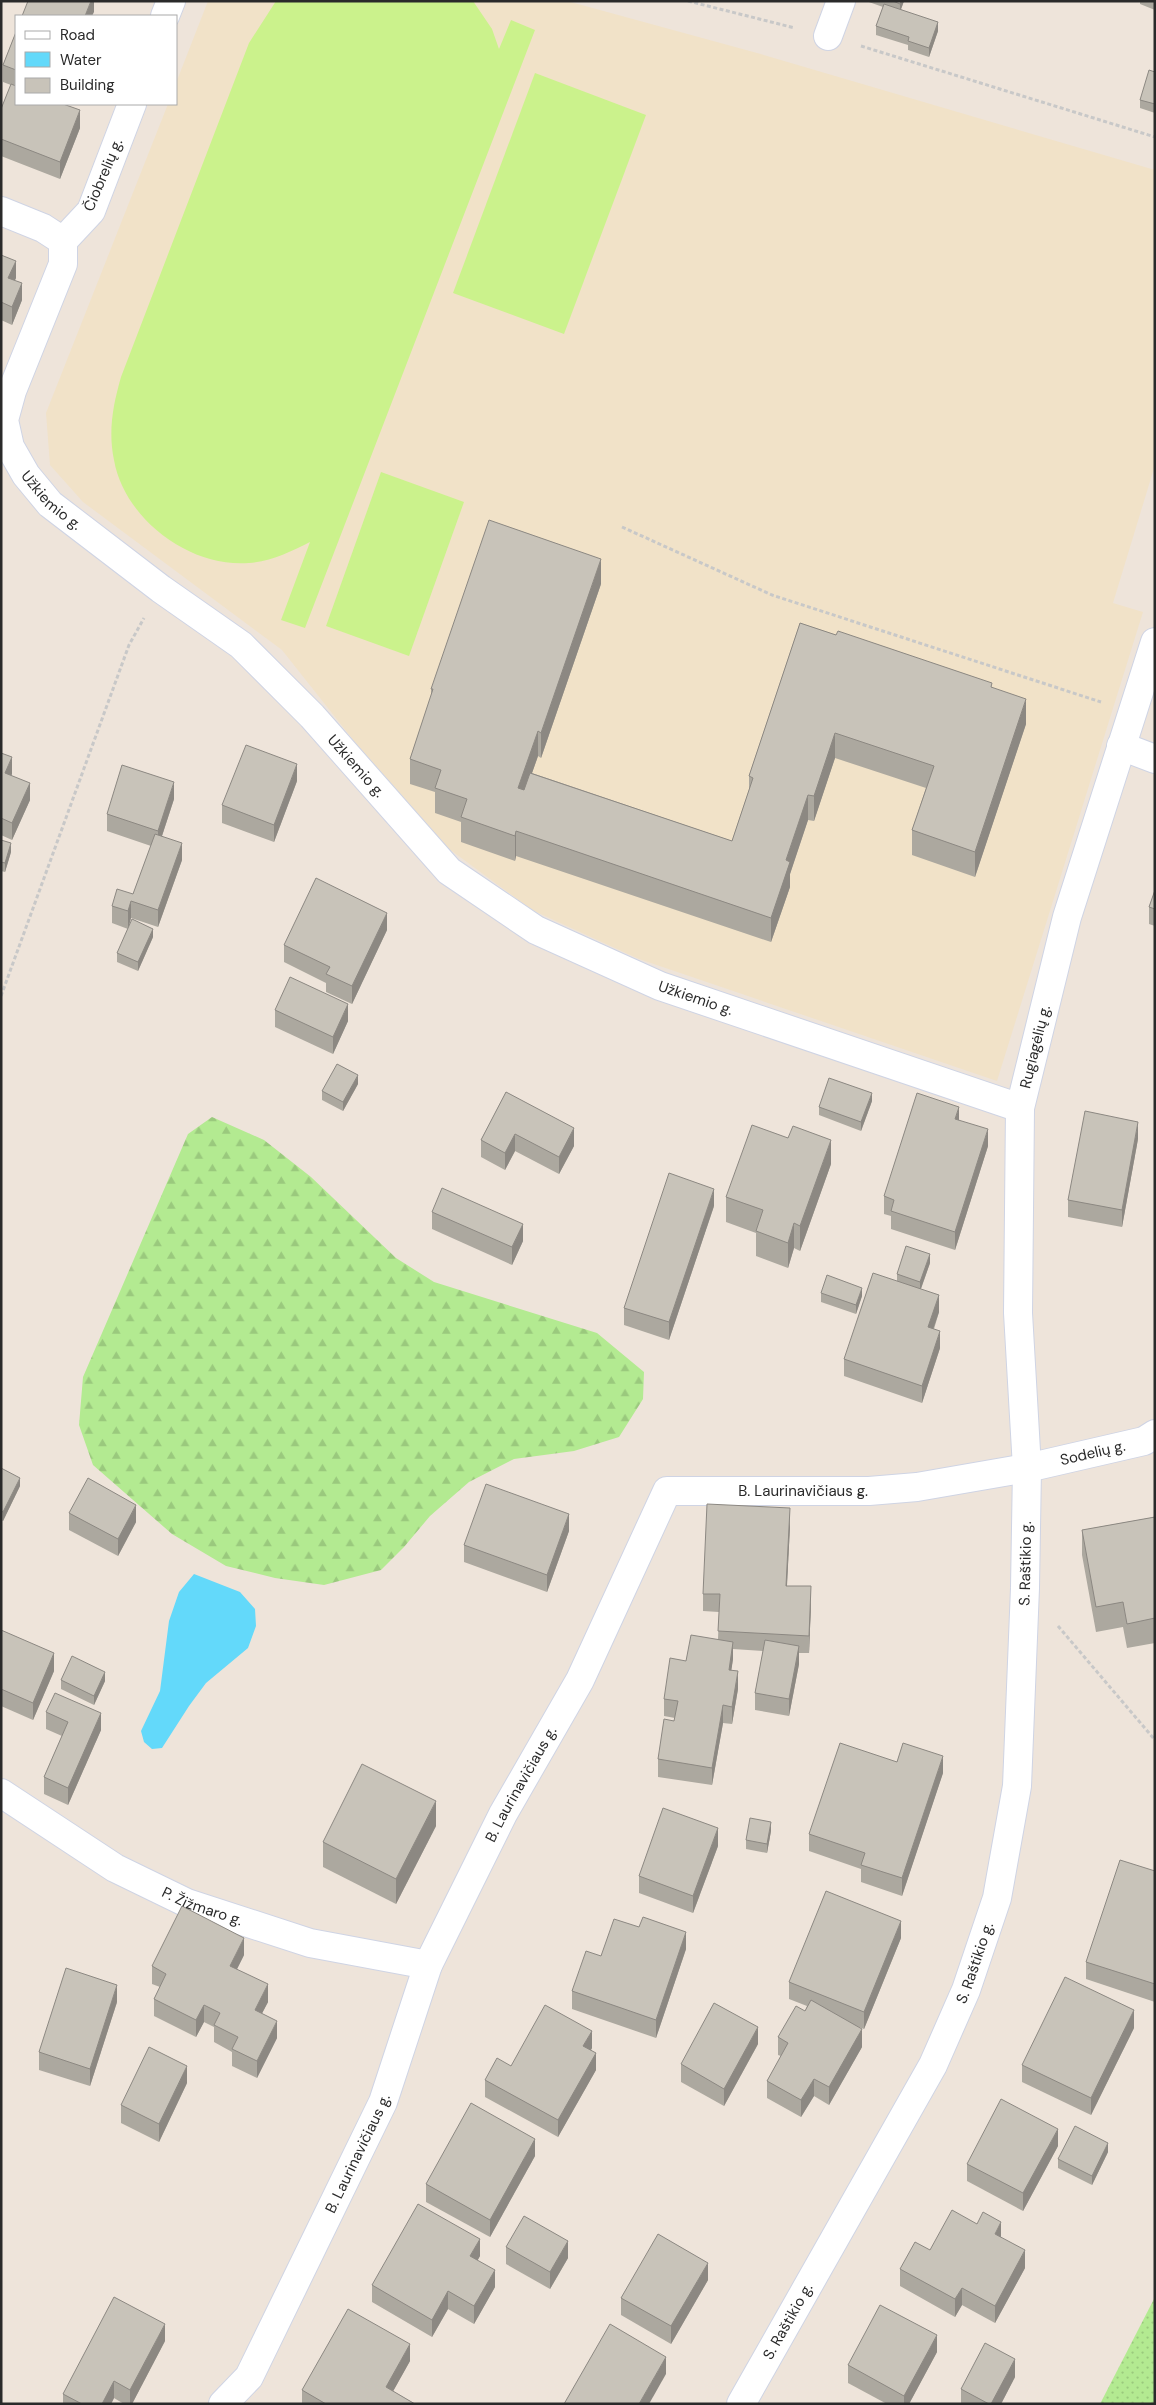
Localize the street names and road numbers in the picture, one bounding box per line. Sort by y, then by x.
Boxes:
street label: Čiobrelių g. [79,135,127,214]
street label: Užkiemio g. [17,467,86,535]
street label: Užkiemio g. [323,730,389,802]
street label: Užkiemio g. [656,976,736,1020]
street label: Rugiagėlių g. [1015,1003,1055,1090]
street label: Sodelių g. [1058,1436,1127,1470]
street label: B. Laurinavičiaus g. [738,1481,868,1501]
street label: S. Raštikio g. [1014,1521,1036,1606]
street label: B. Laurinavičiaus g. [481,1723,561,1845]
street label: P. Žižmaro g. [159,1882,245,1930]
street label: S. Raštikio g. [951,1920,998,2007]
street label: B. Laurinavičiaus g. [320,2092,395,2216]
street label: S. Raštikio g. [758,2280,817,2363]

